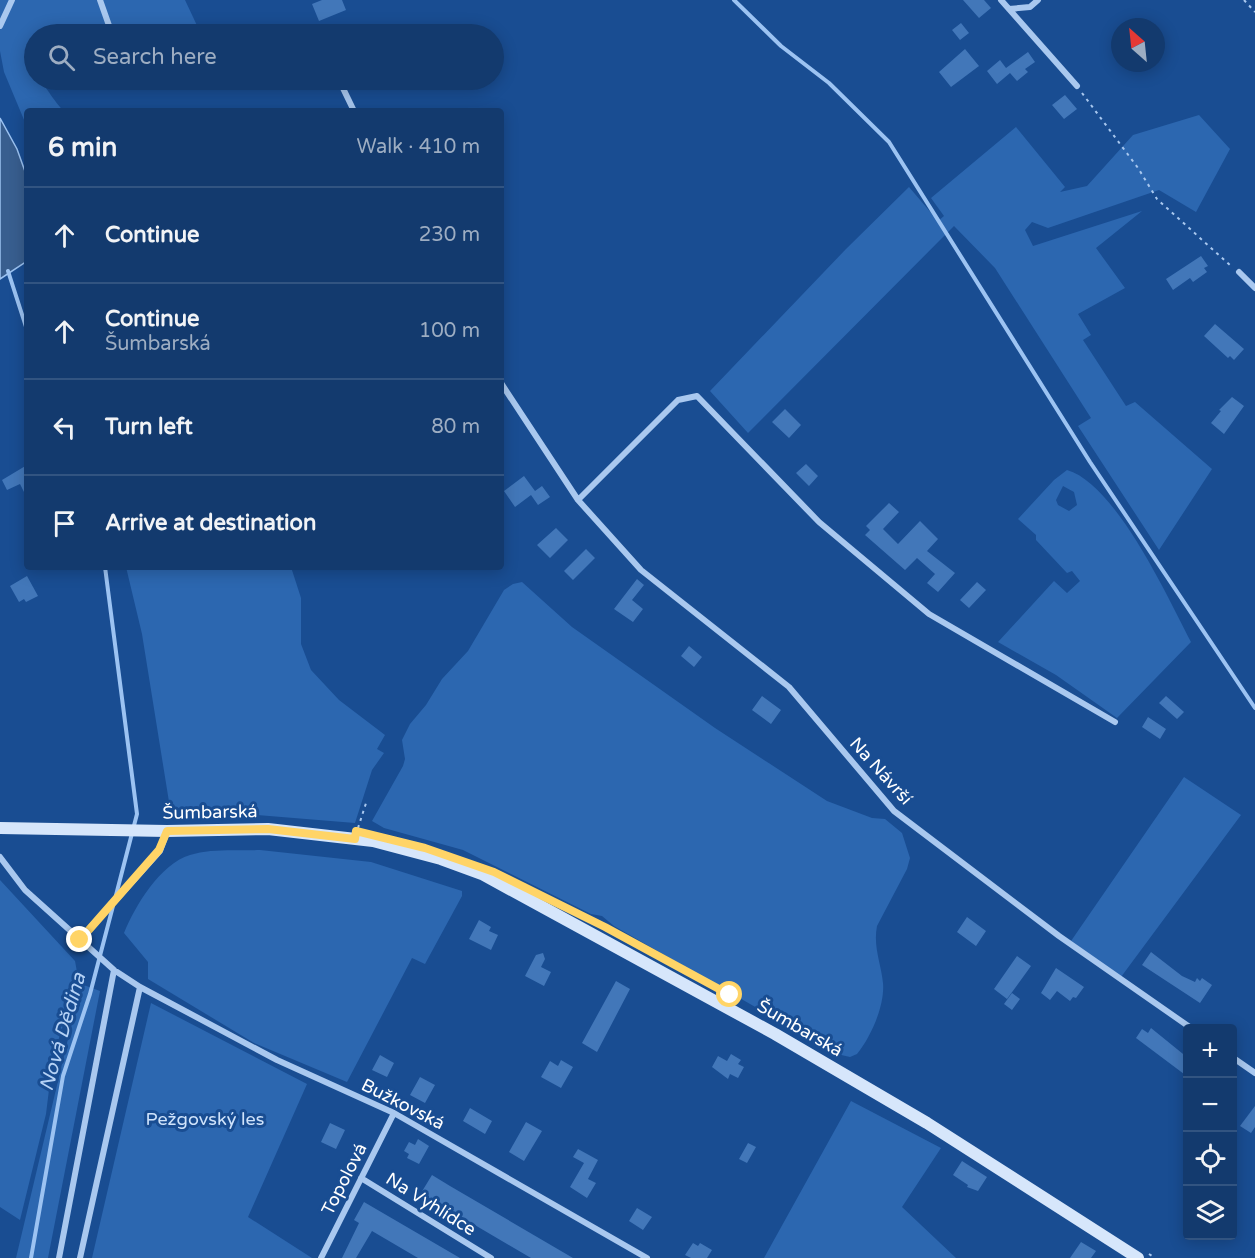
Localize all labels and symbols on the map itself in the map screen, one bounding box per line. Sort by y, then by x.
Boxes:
north arrow [1111,18,1165,72]
street label: Na Návrší [845,733,917,810]
street label: Šumbarská [162,800,258,824]
route end [66,926,92,952]
water label: Nová Dědina [35,969,92,1094]
route start [716,981,742,1007]
street label: Šumbarská [753,995,847,1061]
street label: Bužkovská [358,1074,448,1134]
park label: Pežgovský les [146,1108,264,1130]
street label: Topolová [317,1139,371,1219]
street label: Na Vyhlídce [382,1168,480,1240]

